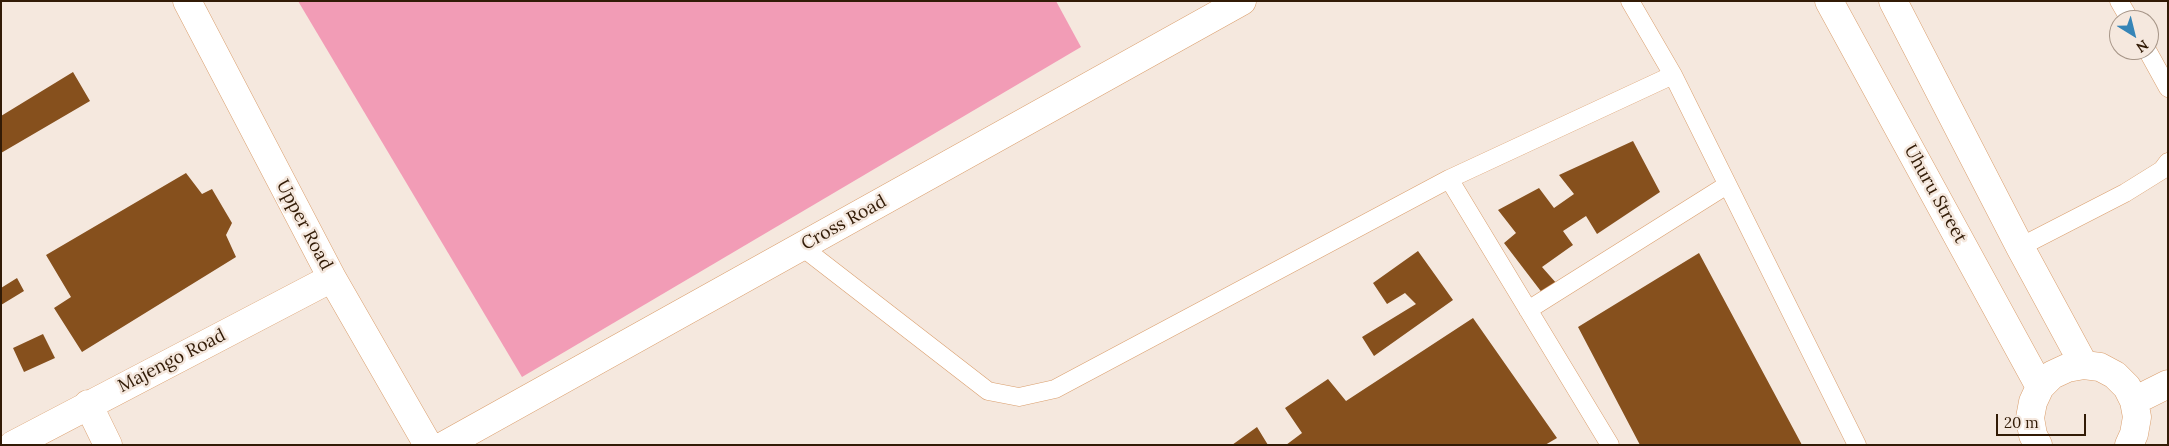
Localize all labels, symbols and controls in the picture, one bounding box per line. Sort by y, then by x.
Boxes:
north arrow [2109,10,2159,60]
text: N [2133,36,2152,57]
street label: Uhuru Street [1899,141,1971,247]
street label: Upper Road [271,176,337,274]
street label: Cross Road [798,191,890,255]
street label: Majengo Road [114,325,230,397]
scale bar [1999,404,2089,436]
text: 20 m [2004,413,2039,432]

